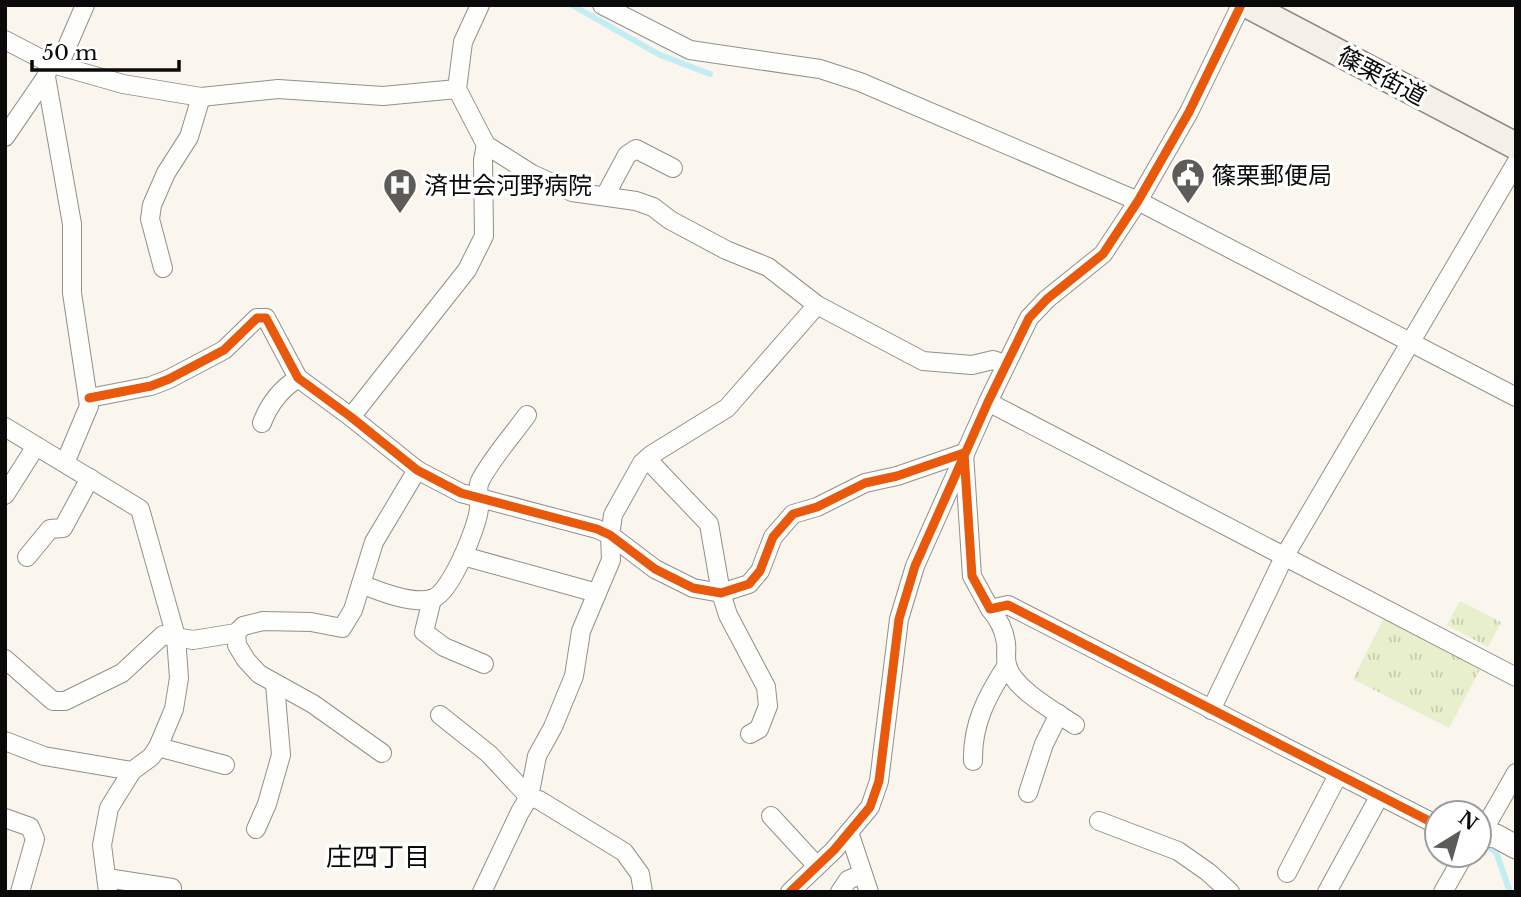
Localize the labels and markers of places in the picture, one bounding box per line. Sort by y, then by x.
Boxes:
public building icon: 篠栗郵便局 [1169,156,1207,205]
place label: 篠栗郵便局 [1212,161,1332,190]
hospital icon: 済世会河野病院 [381,166,419,215]
place label: 済世会河野病院 [424,171,592,200]

